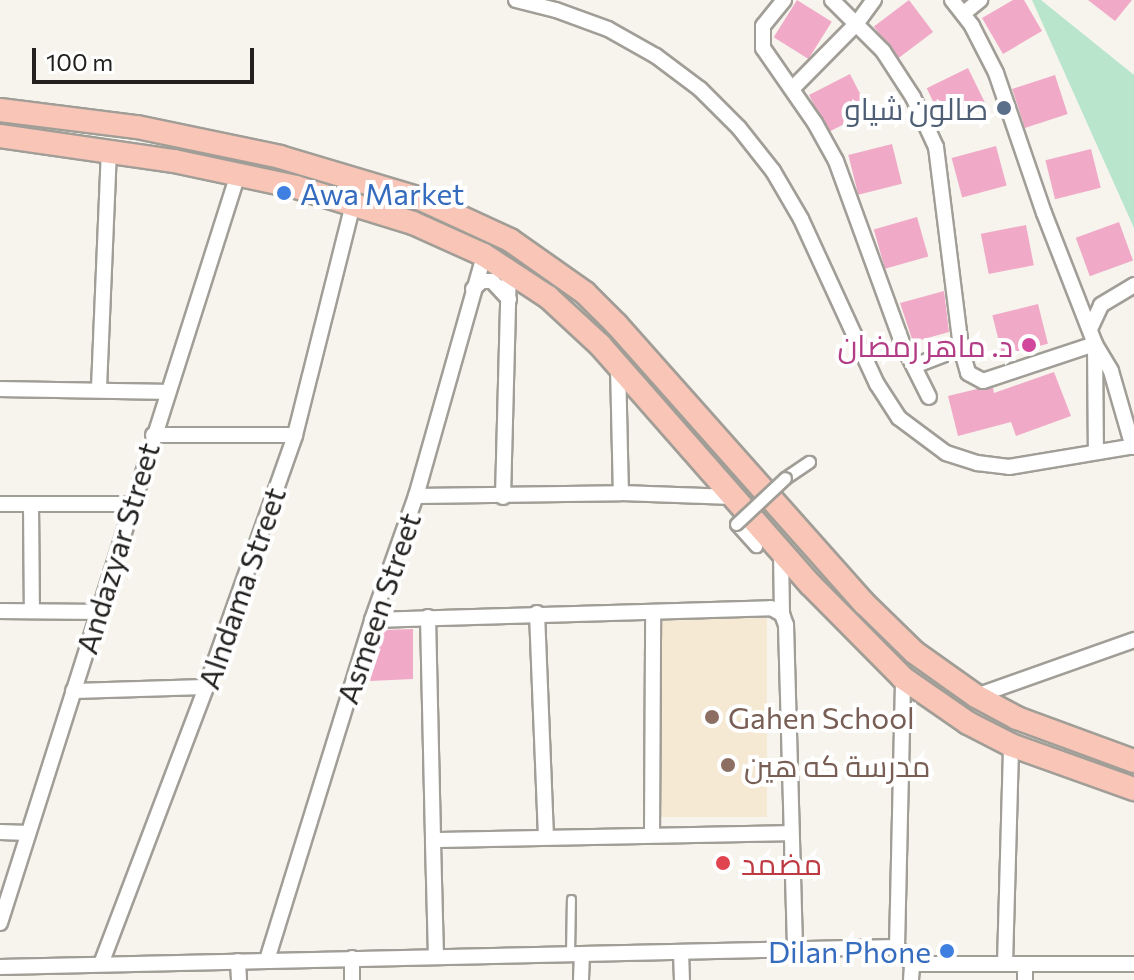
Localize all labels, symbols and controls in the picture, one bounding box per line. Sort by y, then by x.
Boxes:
scale bar [36,32,258,82]
text: 100 m [46,47,113,76]
place label: صالون شياو [844,90,988,126]
marker: صالون شياو [995,99,1013,117]
place label: Awa Market [300,175,464,211]
marker: Awa Market [275,184,293,202]
place label: د. ماهر رمضان [837,327,1013,363]
marker: د. ماهر رمضان [1020,336,1038,354]
street label: Andazyar Street [68,438,166,658]
street label: Alndama Street [190,482,292,694]
street label: Asmeen Street [328,508,428,708]
place label: Gahen School [728,699,915,735]
marker: Gahen School [703,708,721,726]
place label: مدرسة كه هين [744,747,931,783]
marker: مدرسة كه هين [719,756,737,774]
place label: مضمد [741,845,822,881]
marker: مضمد [712,852,734,874]
place label: Dilan Phone [768,933,931,969]
marker: Dilan Phone [938,942,956,960]

